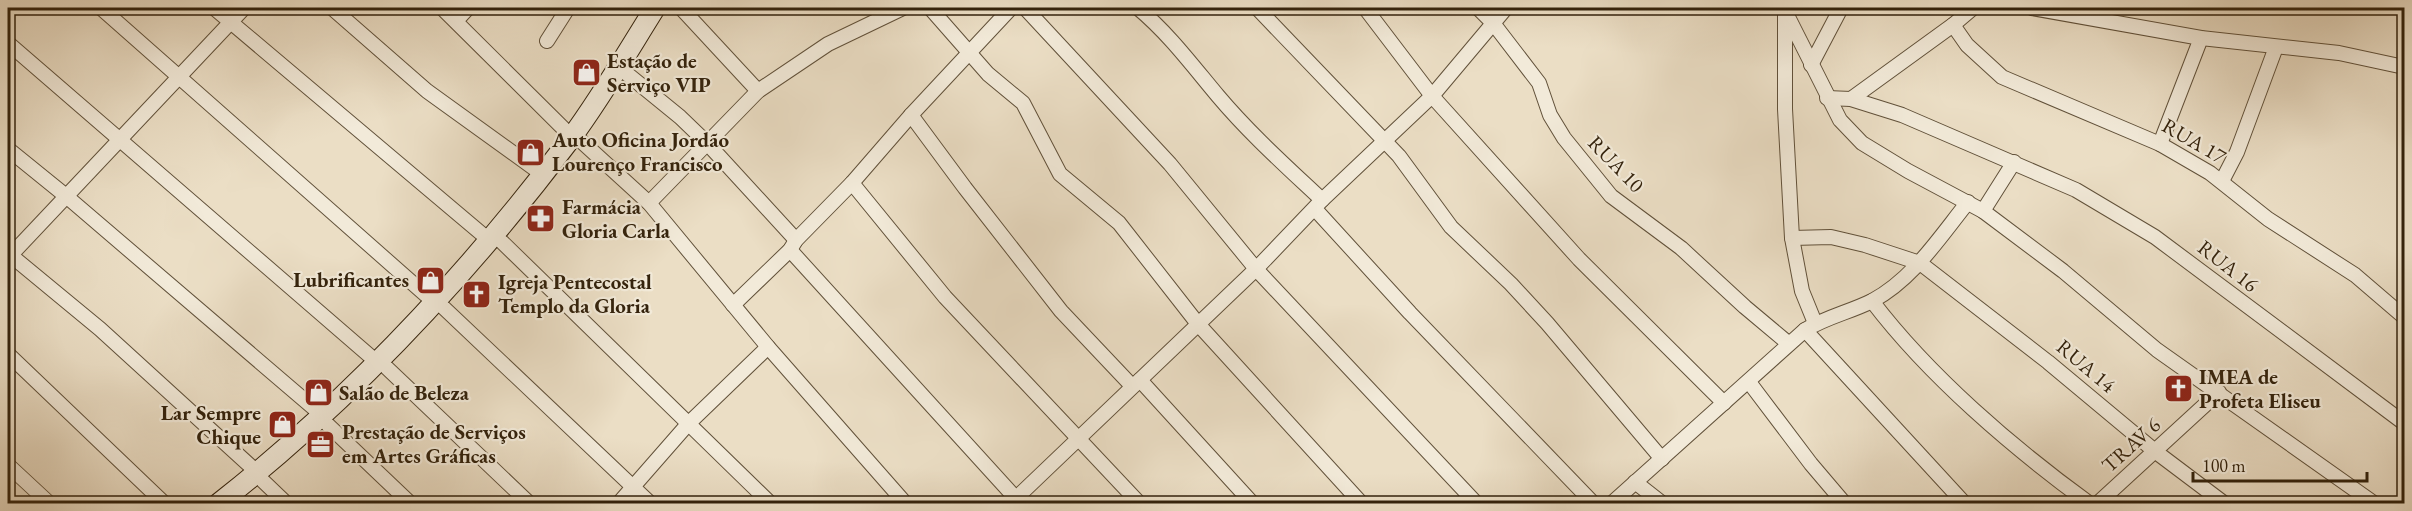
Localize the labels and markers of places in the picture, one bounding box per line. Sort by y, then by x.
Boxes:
place label: Estação de Serviço VIP [607,47,711,98]
shop icon: Estação de Serviço VIP [570,57,602,89]
place label: Auto Oficina Jordão Lourenço Francisco [551,126,729,177]
shop icon: Auto Oficina Jordão Lourenço Francisco [515,136,547,168]
place label: Farmácia Gloria Carla [562,193,671,244]
pharmacy icon: Farmácia Gloria Carla [525,203,557,235]
shop icon: Lubrificantes [414,264,446,296]
place label: Lubrificantes [293,266,409,293]
place label: Igreja Pentecostal Templo da Gloria [498,268,652,319]
church icon: Igreja Pentecostal Templo da Gloria [461,278,493,310]
place label: IMEA de Profeta Eliseu [2199,363,2321,414]
church icon: IMEA de Profeta Eliseu [2162,373,2194,405]
shop icon: Salão de Beleza [302,377,334,409]
place label: Salão de Beleza [339,379,470,406]
place label: Lar Sempre Chique [161,399,261,450]
shop icon: Lar Sempre Chique [266,409,298,441]
place label: Prestação de Serviços em Artes Gráficas [342,418,526,469]
office icon: Prestação de Serviços em Artes Gráficas [305,428,337,460]

